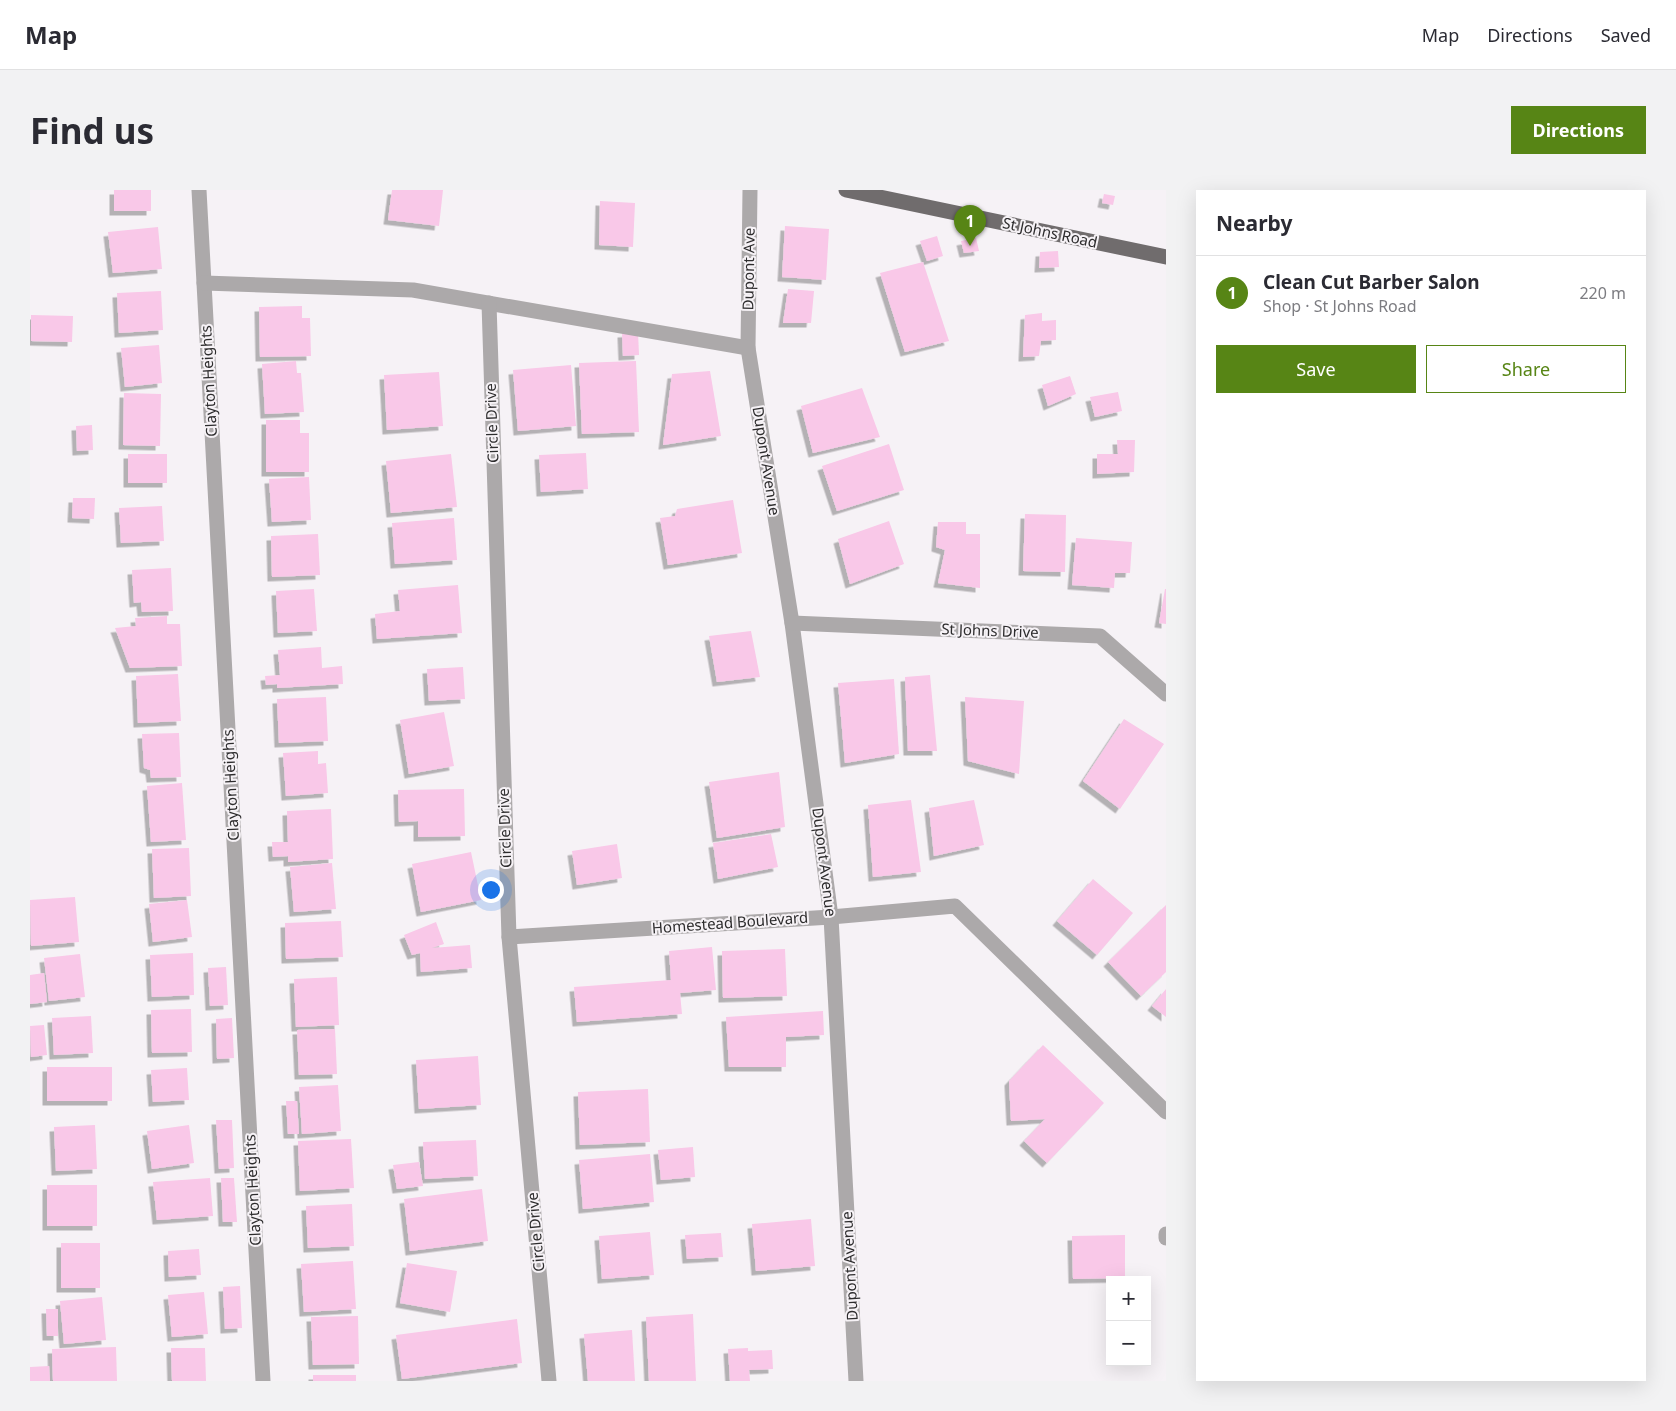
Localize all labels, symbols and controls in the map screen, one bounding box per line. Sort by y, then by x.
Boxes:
text: Map [25,18,77,51]
text: Map [1422,23,1459,47]
text: Directions [1487,23,1573,47]
text: Saved [1601,23,1651,47]
button: Directions [1511,106,1646,154]
text: Find us [30,107,154,154]
pin: 1 [954,205,986,246]
text: Nearby [1216,209,1292,237]
street label: St Johns Road [1001,212,1099,252]
street label: Dupont Ave [737,227,759,311]
text: Clean Cut Barber Salon [1263,269,1480,295]
text: 1 [1227,282,1237,304]
text: 220 m [1579,282,1626,304]
text: Shop · St Johns Road [1263,295,1417,317]
street label: Clayton Heights [195,325,221,437]
button: Save [1216,345,1416,393]
button: Share [1426,345,1626,393]
street label: Circle Drive [480,383,502,463]
street label: Dupont Avenue [749,405,785,517]
street label: St Johns Drive [941,618,1039,642]
street label: Clayton Heights [217,729,243,841]
street label: Circle Drive [493,788,515,868]
street label: Dupont Avenue [808,806,842,918]
your location [478,877,504,903]
street label: Homestead Boulevard [651,907,809,937]
street label: Clayton Heights [239,1134,265,1246]
street label: Circle Drive [522,1191,548,1273]
street label: Dupont Avenue [836,1211,862,1321]
map controls [1106,1276,1151,1366]
button: + [1106,1276,1151,1321]
button: − [1106,1321,1151,1366]

